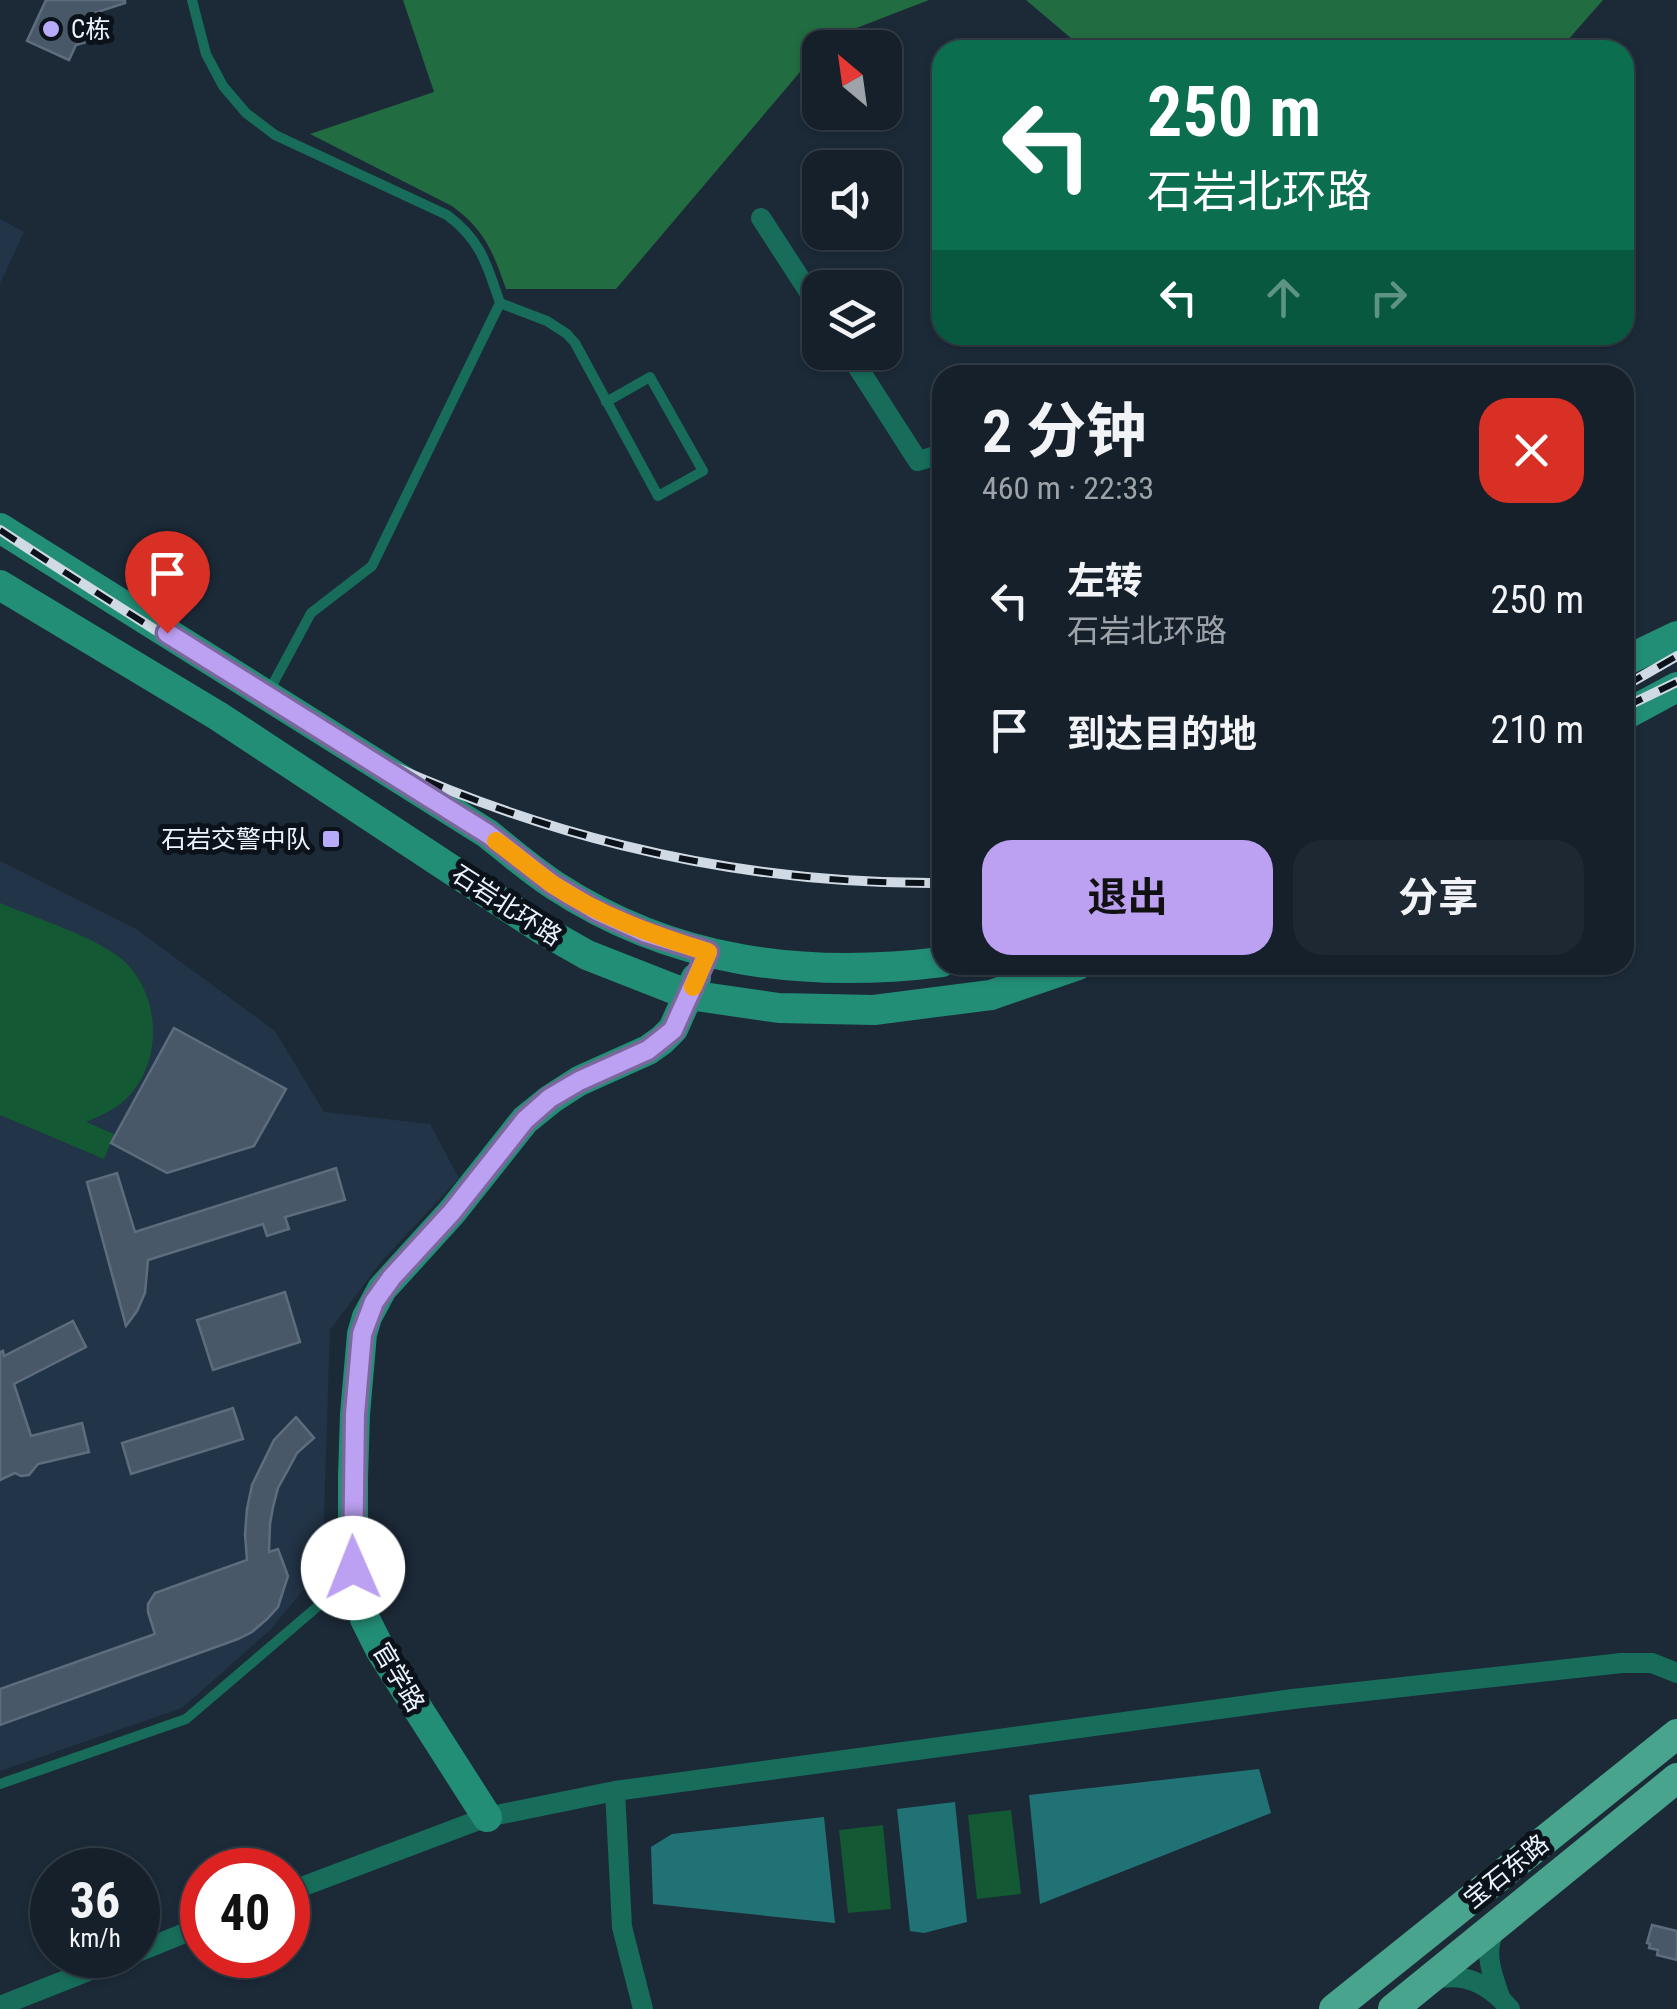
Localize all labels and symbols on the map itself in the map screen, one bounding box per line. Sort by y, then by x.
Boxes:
place label: C栋 [71,15,110,44]
marker: C栋 [40,18,62,40]
north arrow [802,30,902,130]
pin [125,531,210,634]
place label: 石岩交警中队 [161,825,311,854]
marker: 石岩交警中队 [320,828,342,850]
street label: 石岩北环路 [446,859,567,952]
position arrow [301,1516,405,1620]
street label: 官学路 [367,1638,430,1717]
street label: 宝石东路 [1458,1829,1554,1914]
speed limit sign: 40 [180,1848,310,1978]

